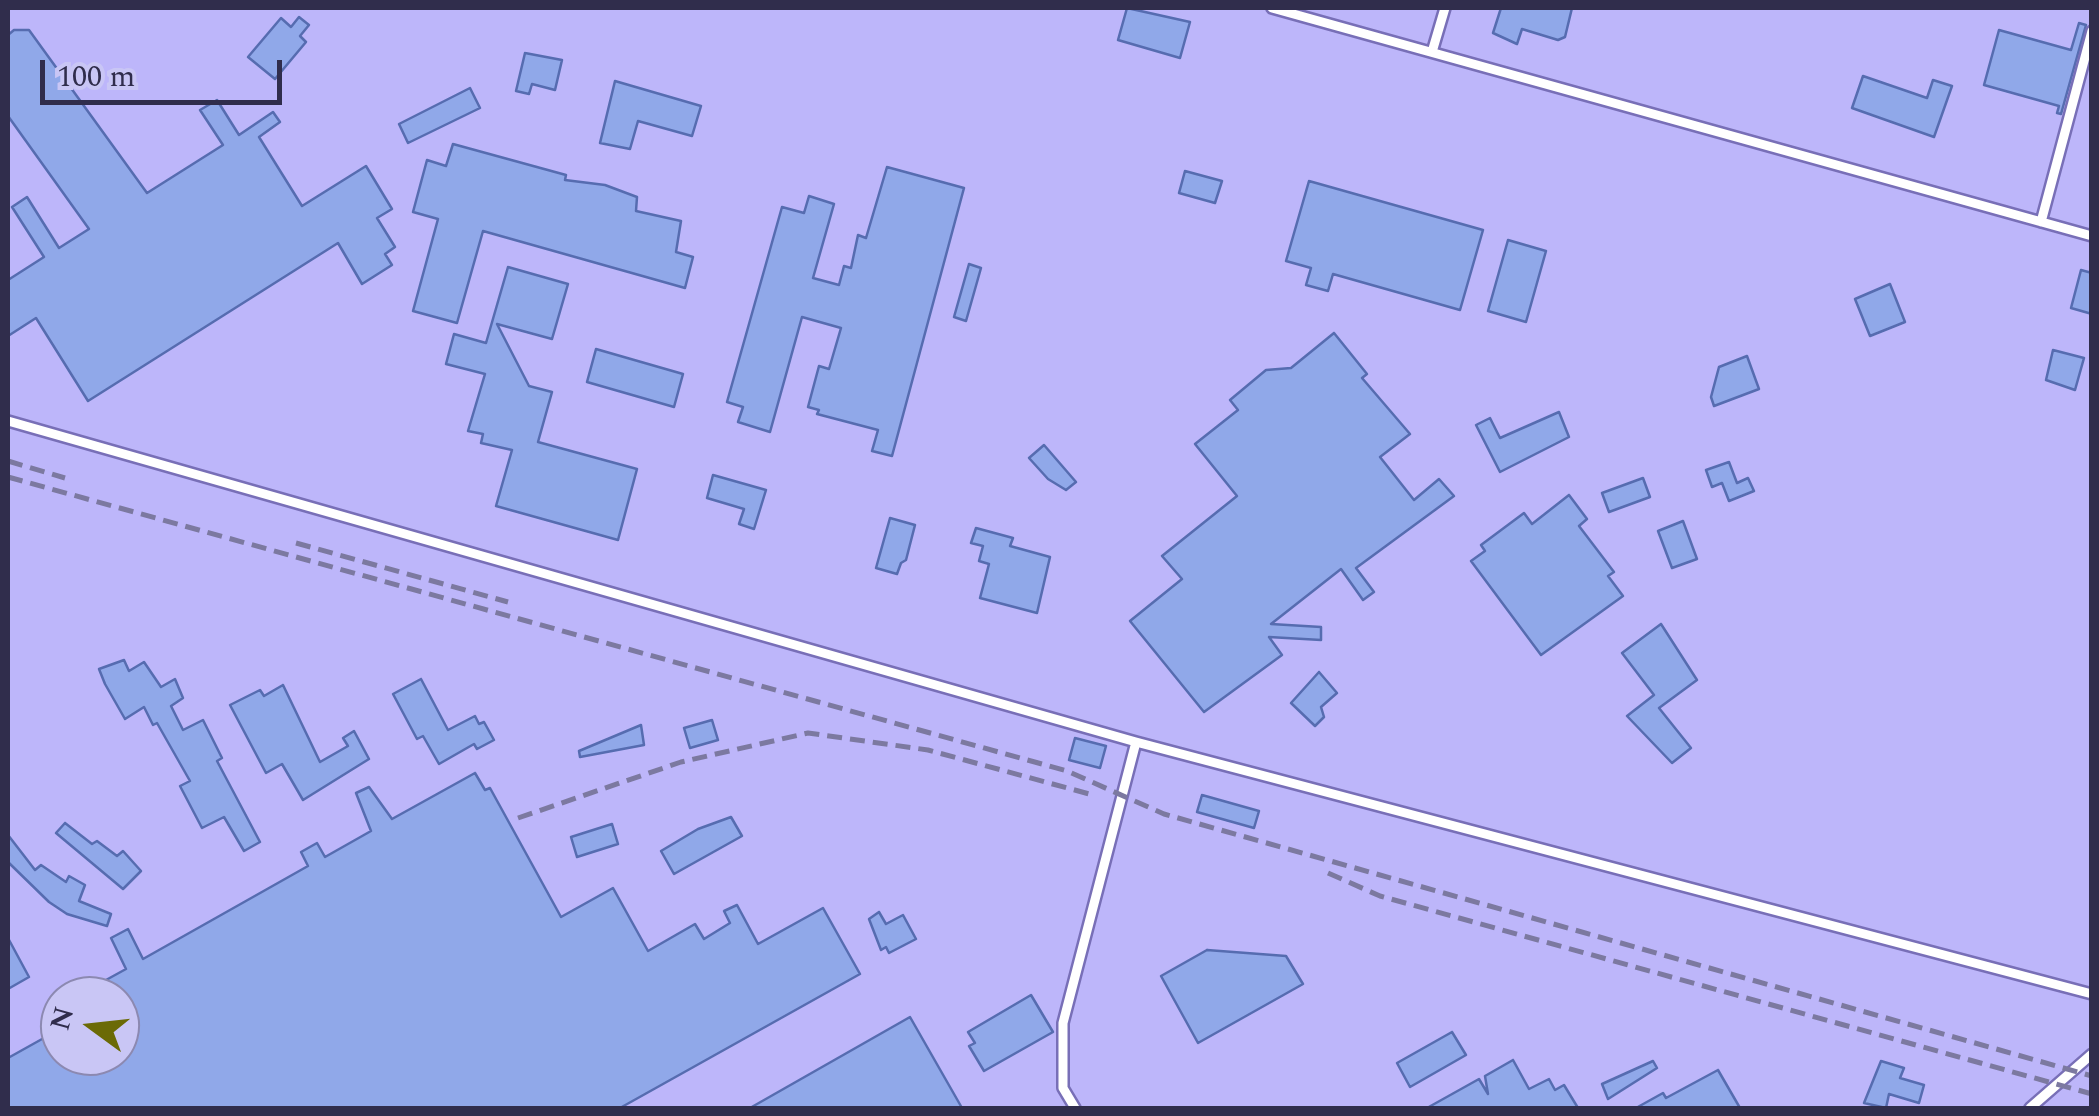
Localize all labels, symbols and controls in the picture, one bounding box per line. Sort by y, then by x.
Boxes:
scale bar [45,40,288,102]
text: 100 m [57,54,135,100]
north arrow [40,976,140,1076]
text: N [39,1002,86,1035]

